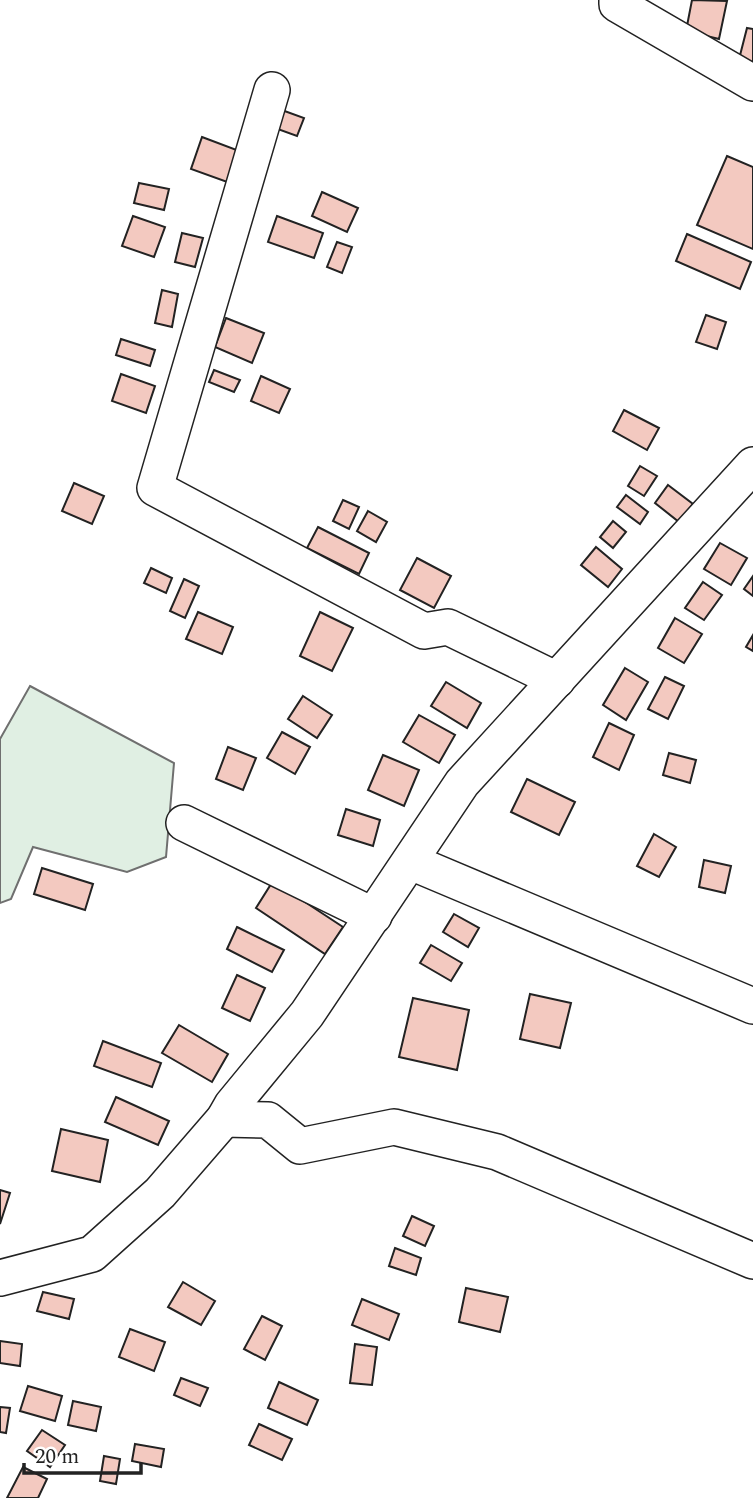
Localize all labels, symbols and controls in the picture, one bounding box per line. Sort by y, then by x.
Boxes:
scale bar [24,1432,142,1476]
text: 20 m [35,1441,79,1473]

